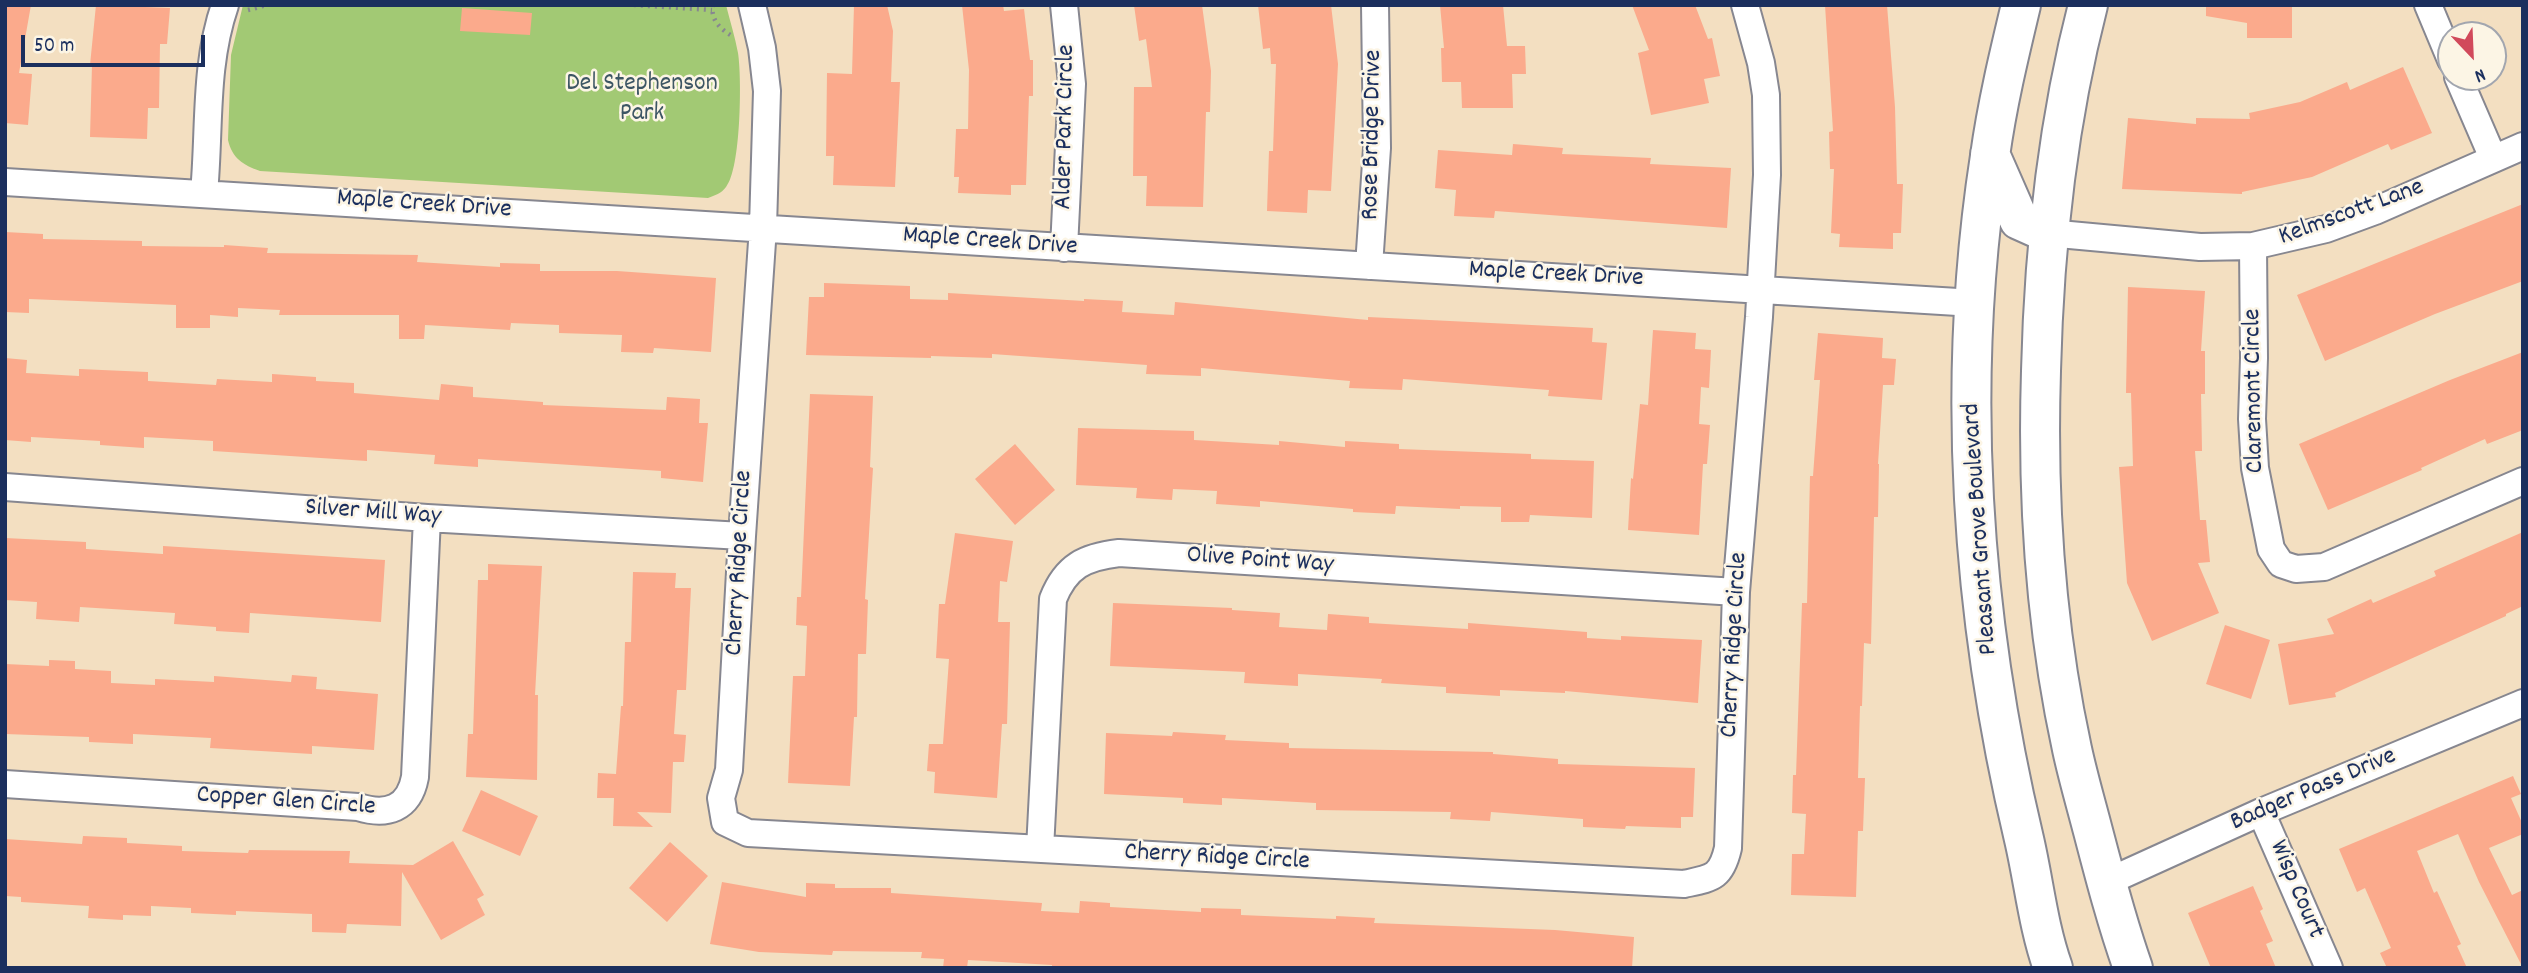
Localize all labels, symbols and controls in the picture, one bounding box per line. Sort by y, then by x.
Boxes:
scale bar [24,21,208,65]
north arrow [2437,21,2507,91]
text: 50 m [34,32,74,62]
street label: Alder Park Circle [1050,44,1084,210]
street label: Rose Bridge Drive [1357,50,1391,220]
text: N [2470,60,2489,88]
park label: Del Stephenson Park [566,69,718,130]
street label: Kelmscott Lane [2275,173,2429,255]
street label: Maple Creek Drive [336,184,512,228]
street label: Maple Creek Drive [902,221,1078,265]
street label: Maple Creek Drive [1468,256,1644,296]
street label: Claremont Circle [2239,308,2273,474]
street label: Pleasant Grove Boulevard [1958,402,2006,656]
street label: Cherry Ridge Circle [721,469,761,657]
street label: Silver Mill Way [304,494,442,534]
street label: Olive Point Way [1185,541,1335,583]
street label: Cherry Ridge Circle [1716,551,1756,739]
street label: Badger Pass Drive [2226,742,2402,840]
street label: Copper Glen Circle [195,781,377,825]
street label: Wisp Court [2260,836,2330,944]
street label: Cherry Ridge Circle [1123,839,1311,879]

